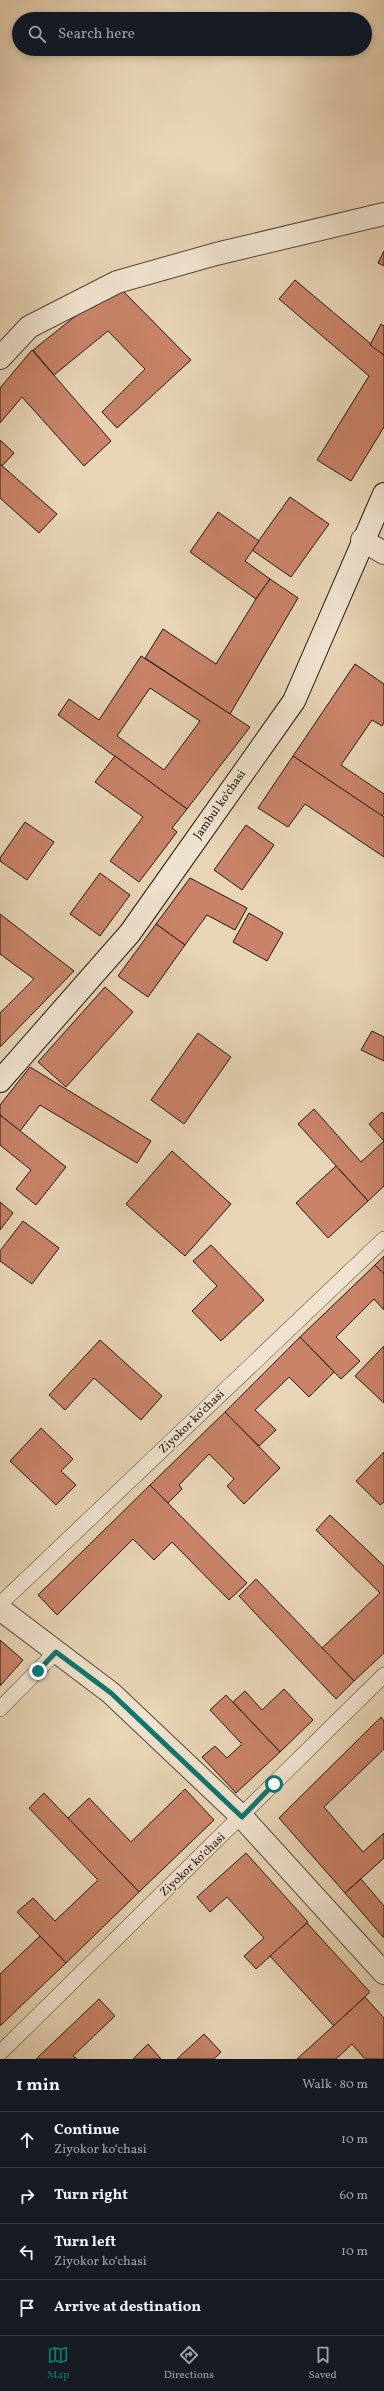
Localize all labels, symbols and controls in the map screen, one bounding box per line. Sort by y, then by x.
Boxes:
search box [12,12,372,56]
icon: search [26,23,48,45]
text: Search here [58,24,135,45]
street label: Jambul koʻchasi [190,767,250,843]
street label: Ziyokor koʻchasi [156,1386,229,1457]
route end [29,1662,47,1680]
route start [265,1775,283,1793]
street label: Ziyokor koʻchasi [157,1829,230,1900]
text: 1 min [16,2074,60,2097]
text: Walk · 80 m [302,2076,368,2094]
text: Continue [54,2120,119,2141]
icon: ahead [16,2129,38,2151]
text: 10 m [341,2131,368,2149]
text: Ziyokor koʻchasi [54,2141,147,2159]
icon: right [16,2185,38,2207]
text: Turn right [54,2185,128,2206]
text: 60 m [340,2187,368,2205]
text: Turn left [54,2232,116,2253]
icon: left [16,2241,38,2263]
text: 10 m [341,2243,368,2261]
text: Ziyokor koʻchasi [54,2253,147,2271]
icon: arrive [16,2297,38,2319]
text: Arrive at destination [54,2297,201,2318]
tab: Map [47,2344,69,2383]
tab: Directions [164,2344,214,2383]
tab: Saved [308,2344,337,2383]

